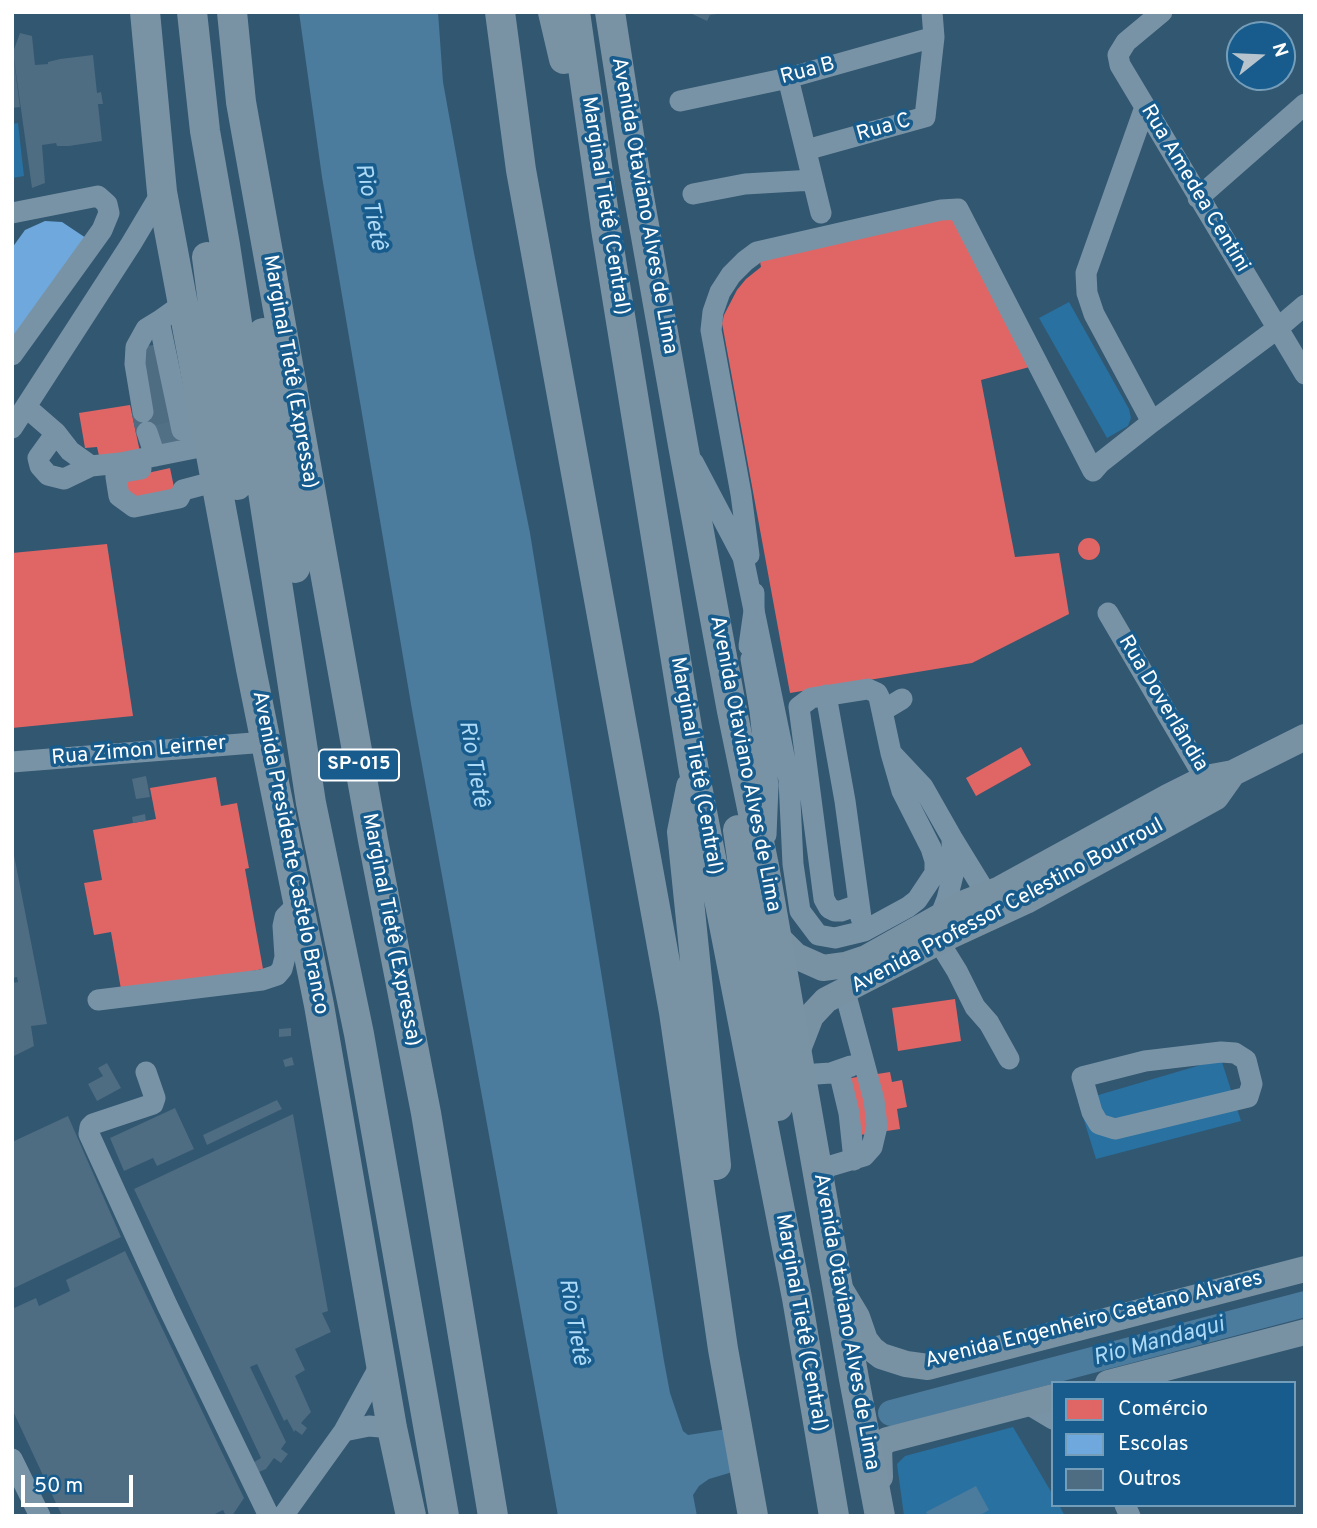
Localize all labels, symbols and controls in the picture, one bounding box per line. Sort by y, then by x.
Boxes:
north arrow [1226,21,1296,91]
text: N [1266,40,1293,60]
street label: Rua B [778,53,838,91]
street label: Avenida Otaviano Alves de Lima [604,56,682,356]
street label: Marginal Tietê (Central) [574,95,634,317]
street label: Rua Amedea Centini [1134,101,1254,277]
street label: Rua C [854,109,914,149]
water label: Rio Tietê [347,161,391,253]
street label: Marginal Tietê (Expressa) [256,253,322,491]
street label: Avenida Otaviano Alves de Lima [703,614,785,914]
street label: Rua Doverlândia [1111,631,1213,777]
street label: Marginal Tietê (Central) [663,655,727,877]
street label: Avenida Presidente Castelo Branco [245,689,333,1017]
water label: Rio Tietê [451,718,493,810]
street label: Rua Zimon Leirner [51,732,227,772]
road number: SP-015 [319,750,399,780]
street label: Marginal Tietê (Expressa) [355,811,425,1049]
street label: Avenida Professor Celestino Bourroul [848,814,1168,1000]
street label: Avenida Otaviano Alves de Lima [806,1172,884,1472]
street label: Marginal Tietê (Central) [768,1212,832,1434]
street label: Avenida Engenheiro Caetano Alvares [923,1267,1265,1375]
water label: Rio Tietê [551,1276,593,1368]
water label: Rio Mandaqui [1090,1312,1228,1374]
legend [1051,1381,1296,1507]
text: Comércio [1118,1396,1208,1423]
text: Escolas [1118,1431,1189,1458]
scale bar [24,1462,136,1506]
text: Outros [1118,1466,1181,1493]
text: 50 m [34,1473,83,1500]

